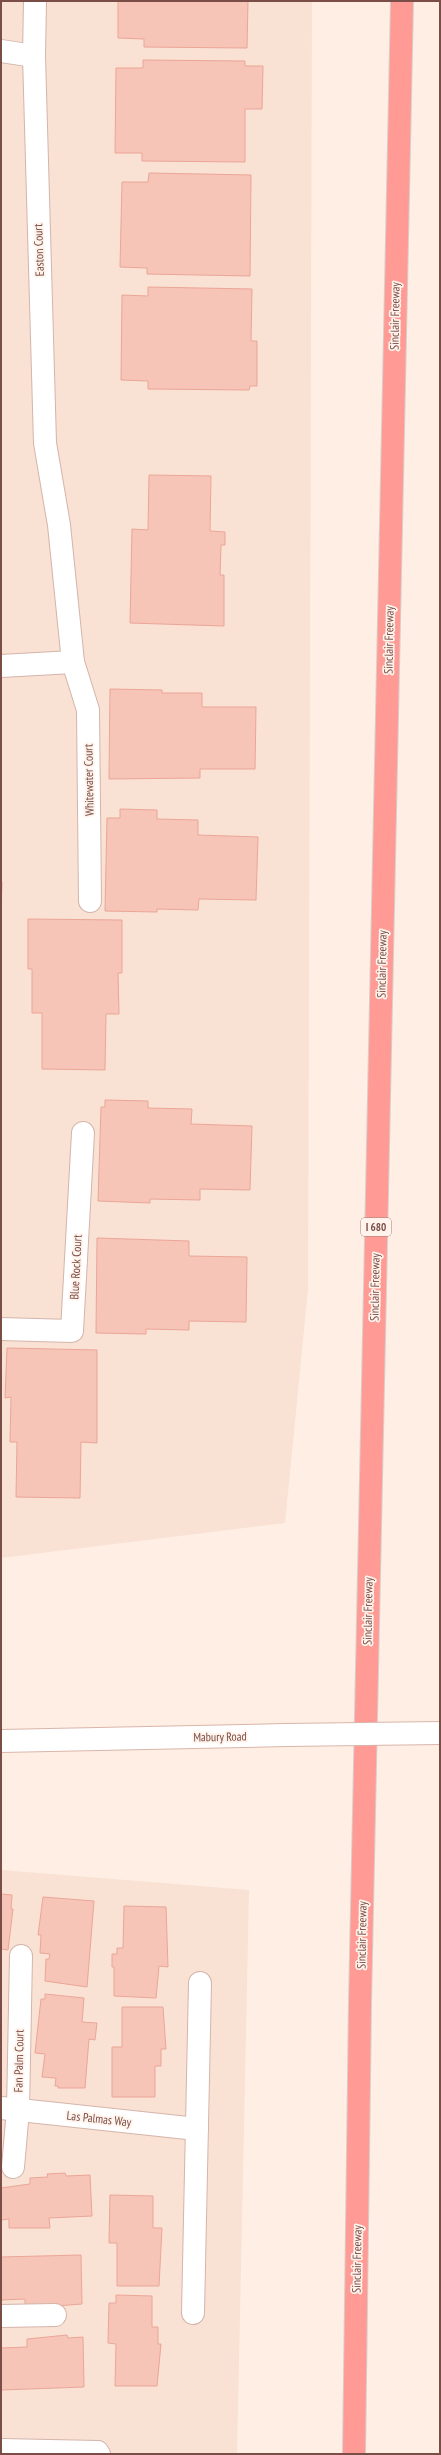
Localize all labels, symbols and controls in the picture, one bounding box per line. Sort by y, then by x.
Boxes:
street label: Easton Court [30,223,47,277]
street label: Sinclair Freeway [386,282,403,350]
street label: Sinclair Freeway [380,606,397,674]
street label: Whitewater Court [80,743,97,816]
street label: Sinclair Freeway [373,930,390,998]
road number: I 680 [361,1218,391,1236]
street label: Blue Rock Court [66,1233,85,1300]
street label: Sinclair Freeway [366,1253,383,1321]
street label: Sinclair Freeway [359,1577,376,1645]
street label: Mabury Road [193,1729,247,1744]
street label: Sinclair Freeway [353,1901,370,1969]
street label: Fan Palm Court [10,2029,27,2093]
street label: Las Palmas Way [66,2108,133,2129]
street label: Sinclair Freeway [348,2225,365,2293]

